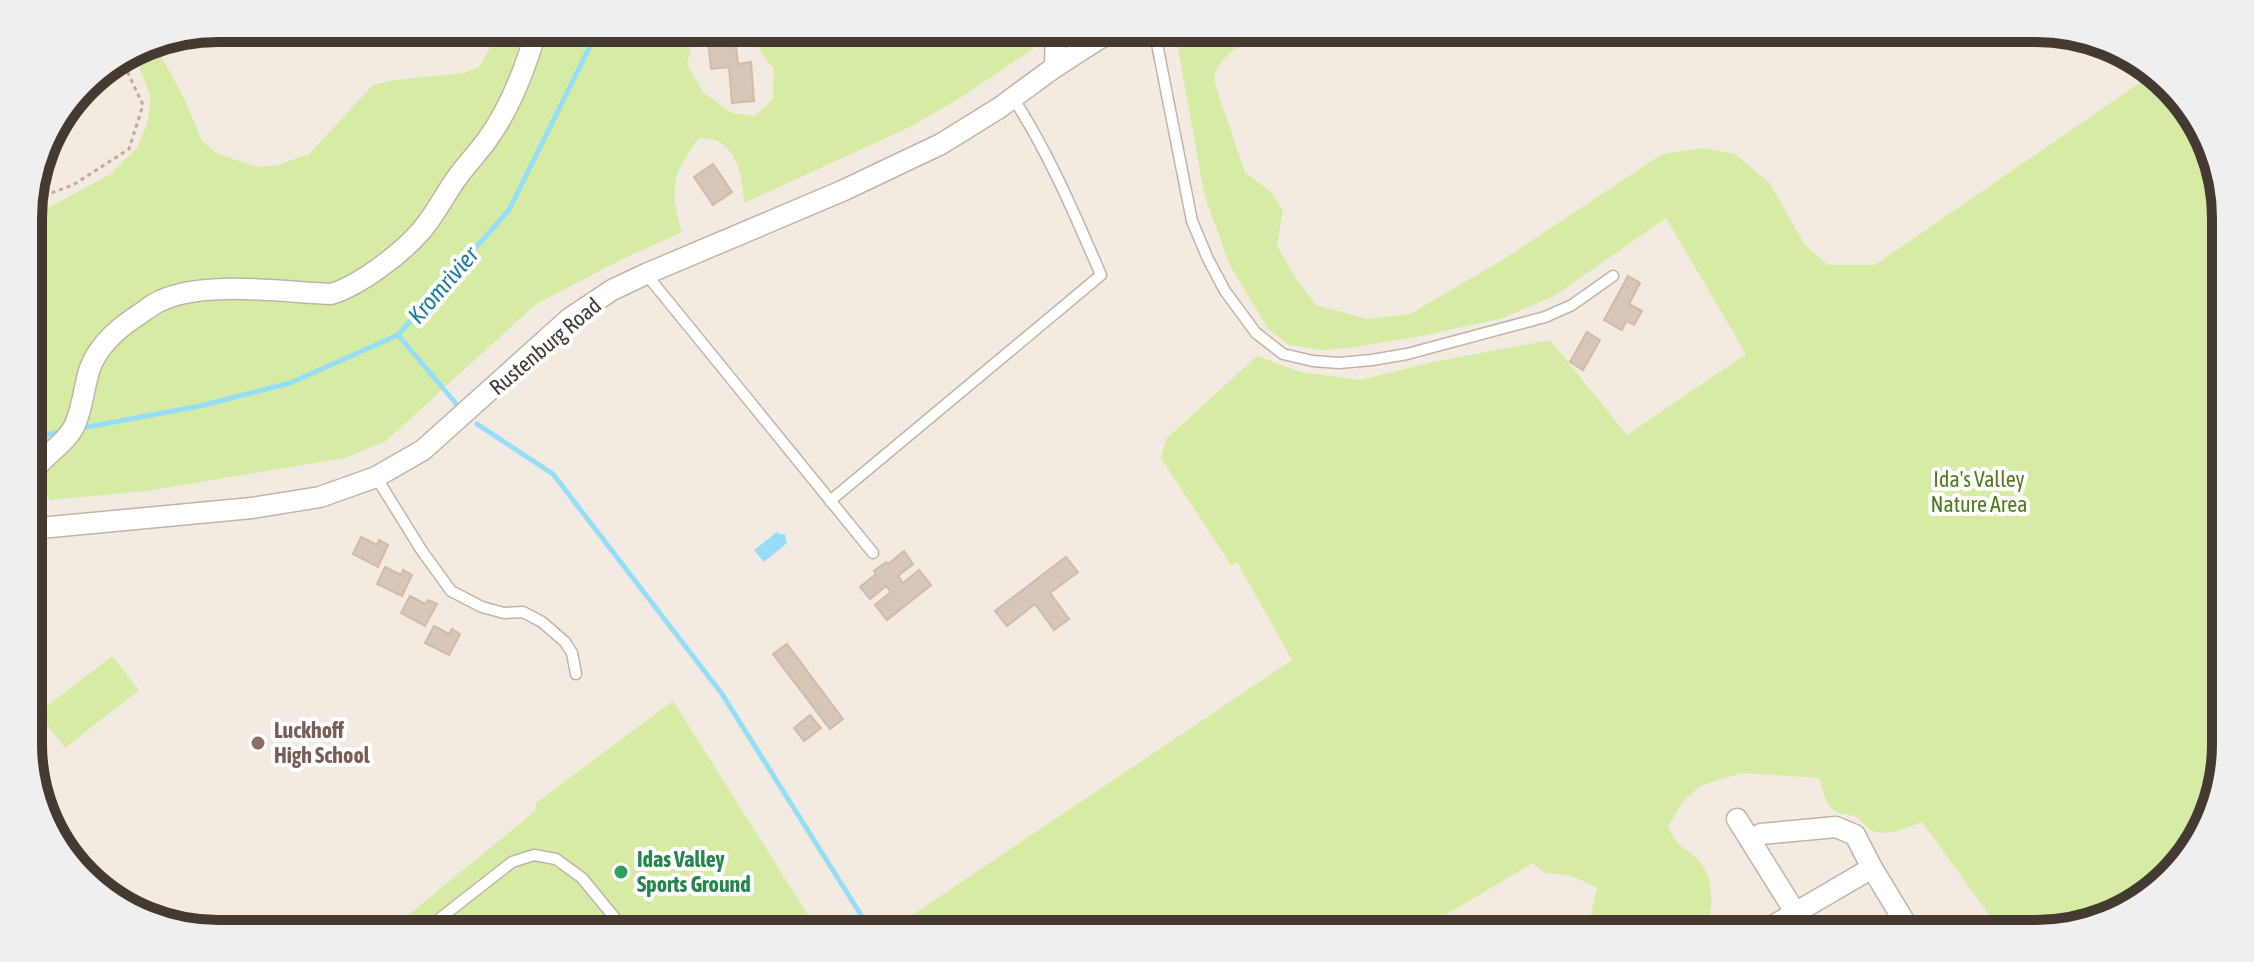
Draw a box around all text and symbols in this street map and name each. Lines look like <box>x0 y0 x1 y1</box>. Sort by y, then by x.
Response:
water label: Kromrivier <box>402 240 484 329</box>
street label: Rustenburg Road <box>484 292 606 400</box>
park label: Ida's Valley Nature Area <box>1930 466 2028 517</box>
place label: Luckhoff High School <box>274 717 371 768</box>
marker: Luckhoff High School <box>249 734 267 752</box>
place label: Idas Valley Sports Ground <box>637 846 751 897</box>
marker: Idas Valley Sports Ground <box>612 863 630 881</box>

